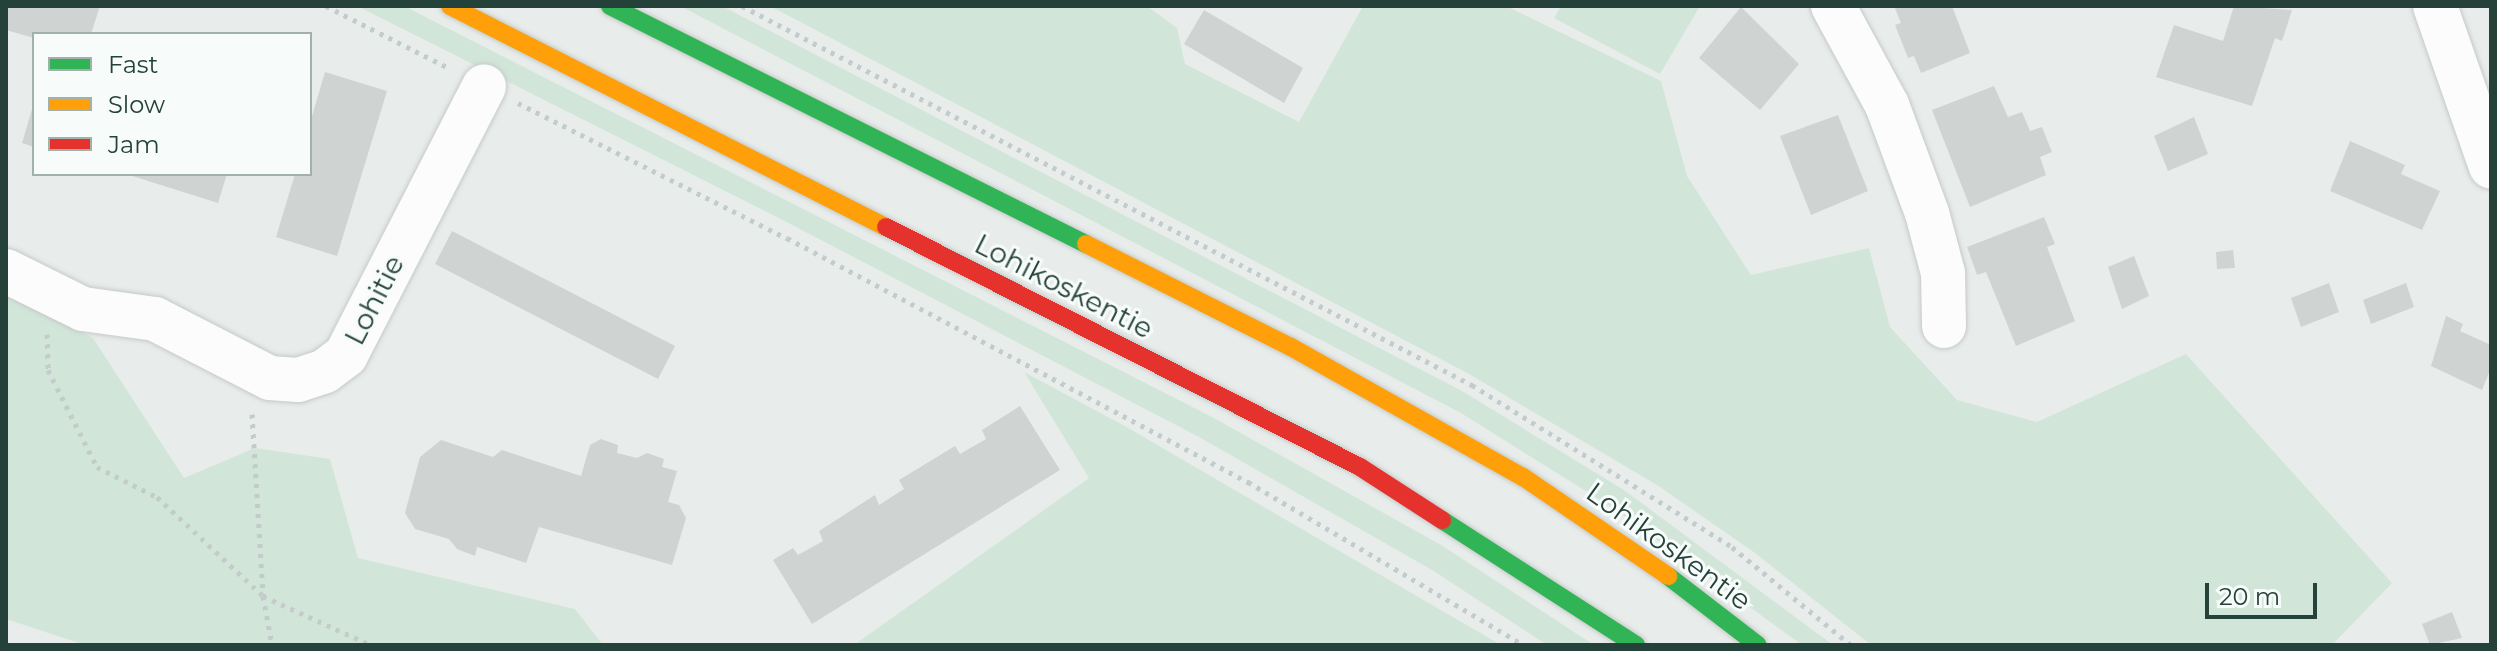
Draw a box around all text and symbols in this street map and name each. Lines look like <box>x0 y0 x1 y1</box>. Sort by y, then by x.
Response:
legend <box>32 32 312 176</box>
text: Fast <box>108 50 158 79</box>
text: Slow <box>108 90 165 119</box>
text: Jam <box>108 130 160 159</box>
street label: Lohikoskentie <box>969 227 1159 345</box>
street label: Lohitie <box>337 250 411 350</box>
street label: Lohikoskentie <box>1580 475 1758 617</box>
scale bar <box>2209 567 2321 617</box>
text: 20 m <box>2219 582 2280 611</box>

